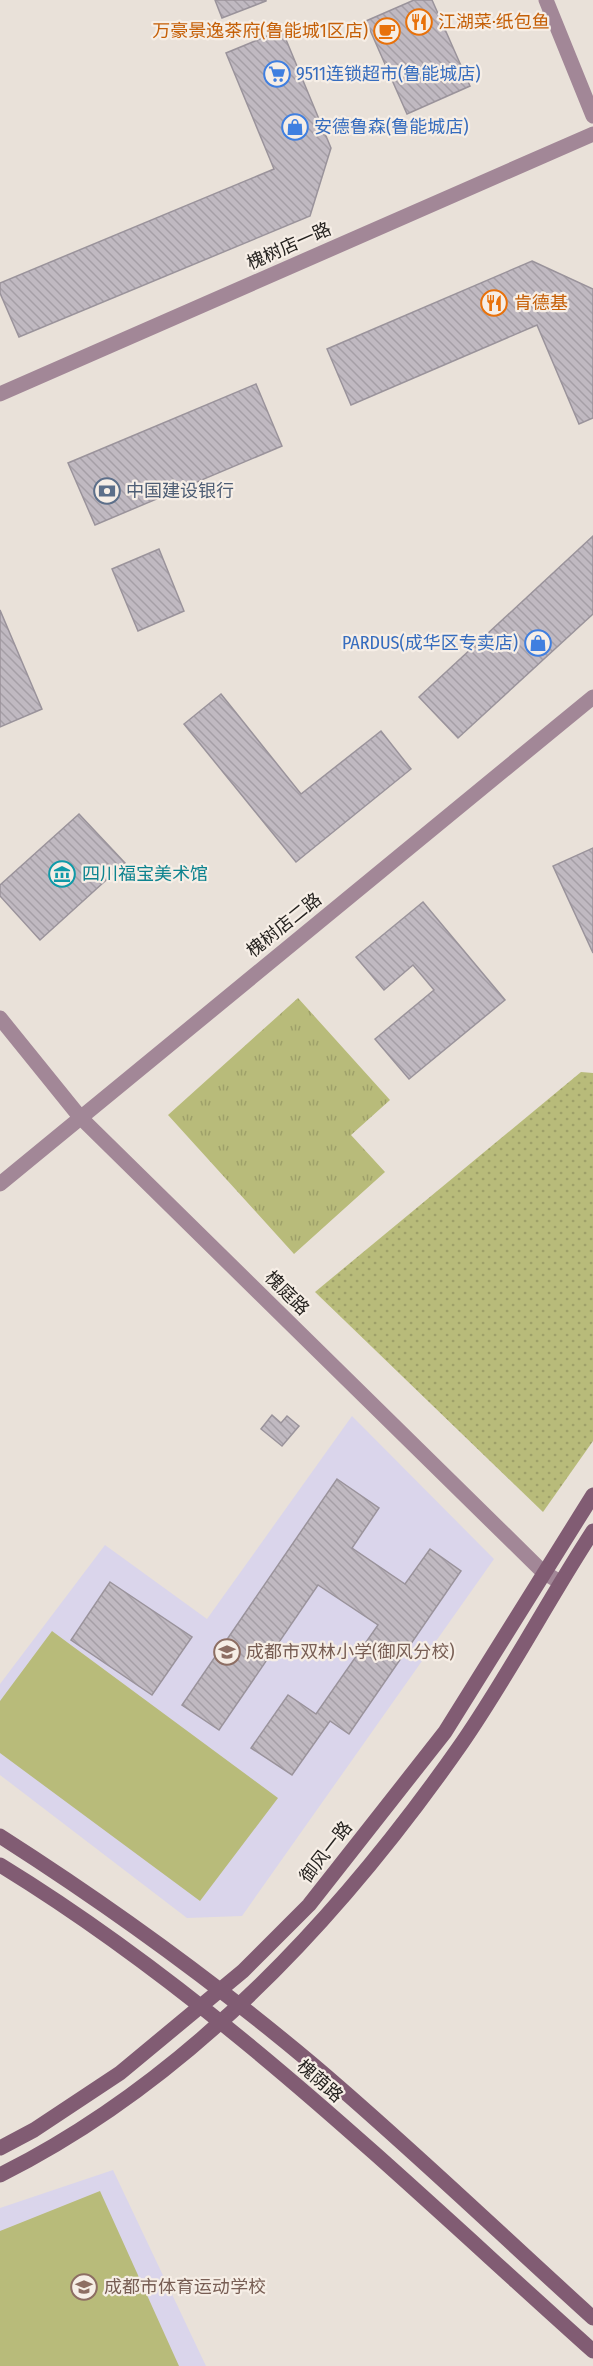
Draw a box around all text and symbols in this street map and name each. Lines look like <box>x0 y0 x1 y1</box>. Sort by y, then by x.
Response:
restaurant icon: 江湖菜·纸包鱼 <box>404 7 434 37</box>
place label: 江湖菜·纸包鱼 <box>438 11 550 33</box>
cafe icon: 万豪景逸茶府(鲁能城1区店) <box>372 16 402 46</box>
place label: 万豪景逸茶府(鲁能城1区店) <box>152 20 368 42</box>
supermarket icon: 9511连锁超市(鲁能城店) <box>262 59 292 89</box>
place label: 9511连锁超市(鲁能城店) <box>296 63 481 85</box>
shop icon: 安德鲁森(鲁能城店) <box>280 112 310 142</box>
place label: 安德鲁森(鲁能城店) <box>314 116 469 138</box>
street label: 槐树店一路 <box>243 218 335 274</box>
restaurant icon: 肯德基 <box>479 288 509 318</box>
place label: 肯德基 <box>514 292 568 314</box>
bank icon: 中国建设银行 <box>92 476 122 506</box>
place label: 中国建设银行 <box>126 480 234 502</box>
shop icon: PARDUS(成华区专卖店) <box>523 628 553 658</box>
place label: PARDUS(成华区专卖店) <box>342 632 518 654</box>
museum icon: 四川福宝美术馆 <box>47 859 77 889</box>
place label: 四川福宝美术馆 <box>82 863 208 885</box>
street label: 槐树店二路 <box>242 888 326 962</box>
street label: 槐庭路 <box>260 1266 314 1320</box>
school or university icon: 成都市双林小学(御风分校) <box>212 1637 242 1667</box>
place label: 成都市双林小学(御风分校) <box>246 1641 455 1663</box>
street label: 御风一路 <box>295 1817 357 1887</box>
street label: 槐荫路 <box>292 2055 348 2107</box>
school or university icon: 成都市体育运动学校 <box>69 2272 99 2302</box>
place label: 成都市体育运动学校 <box>104 2276 266 2298</box>

